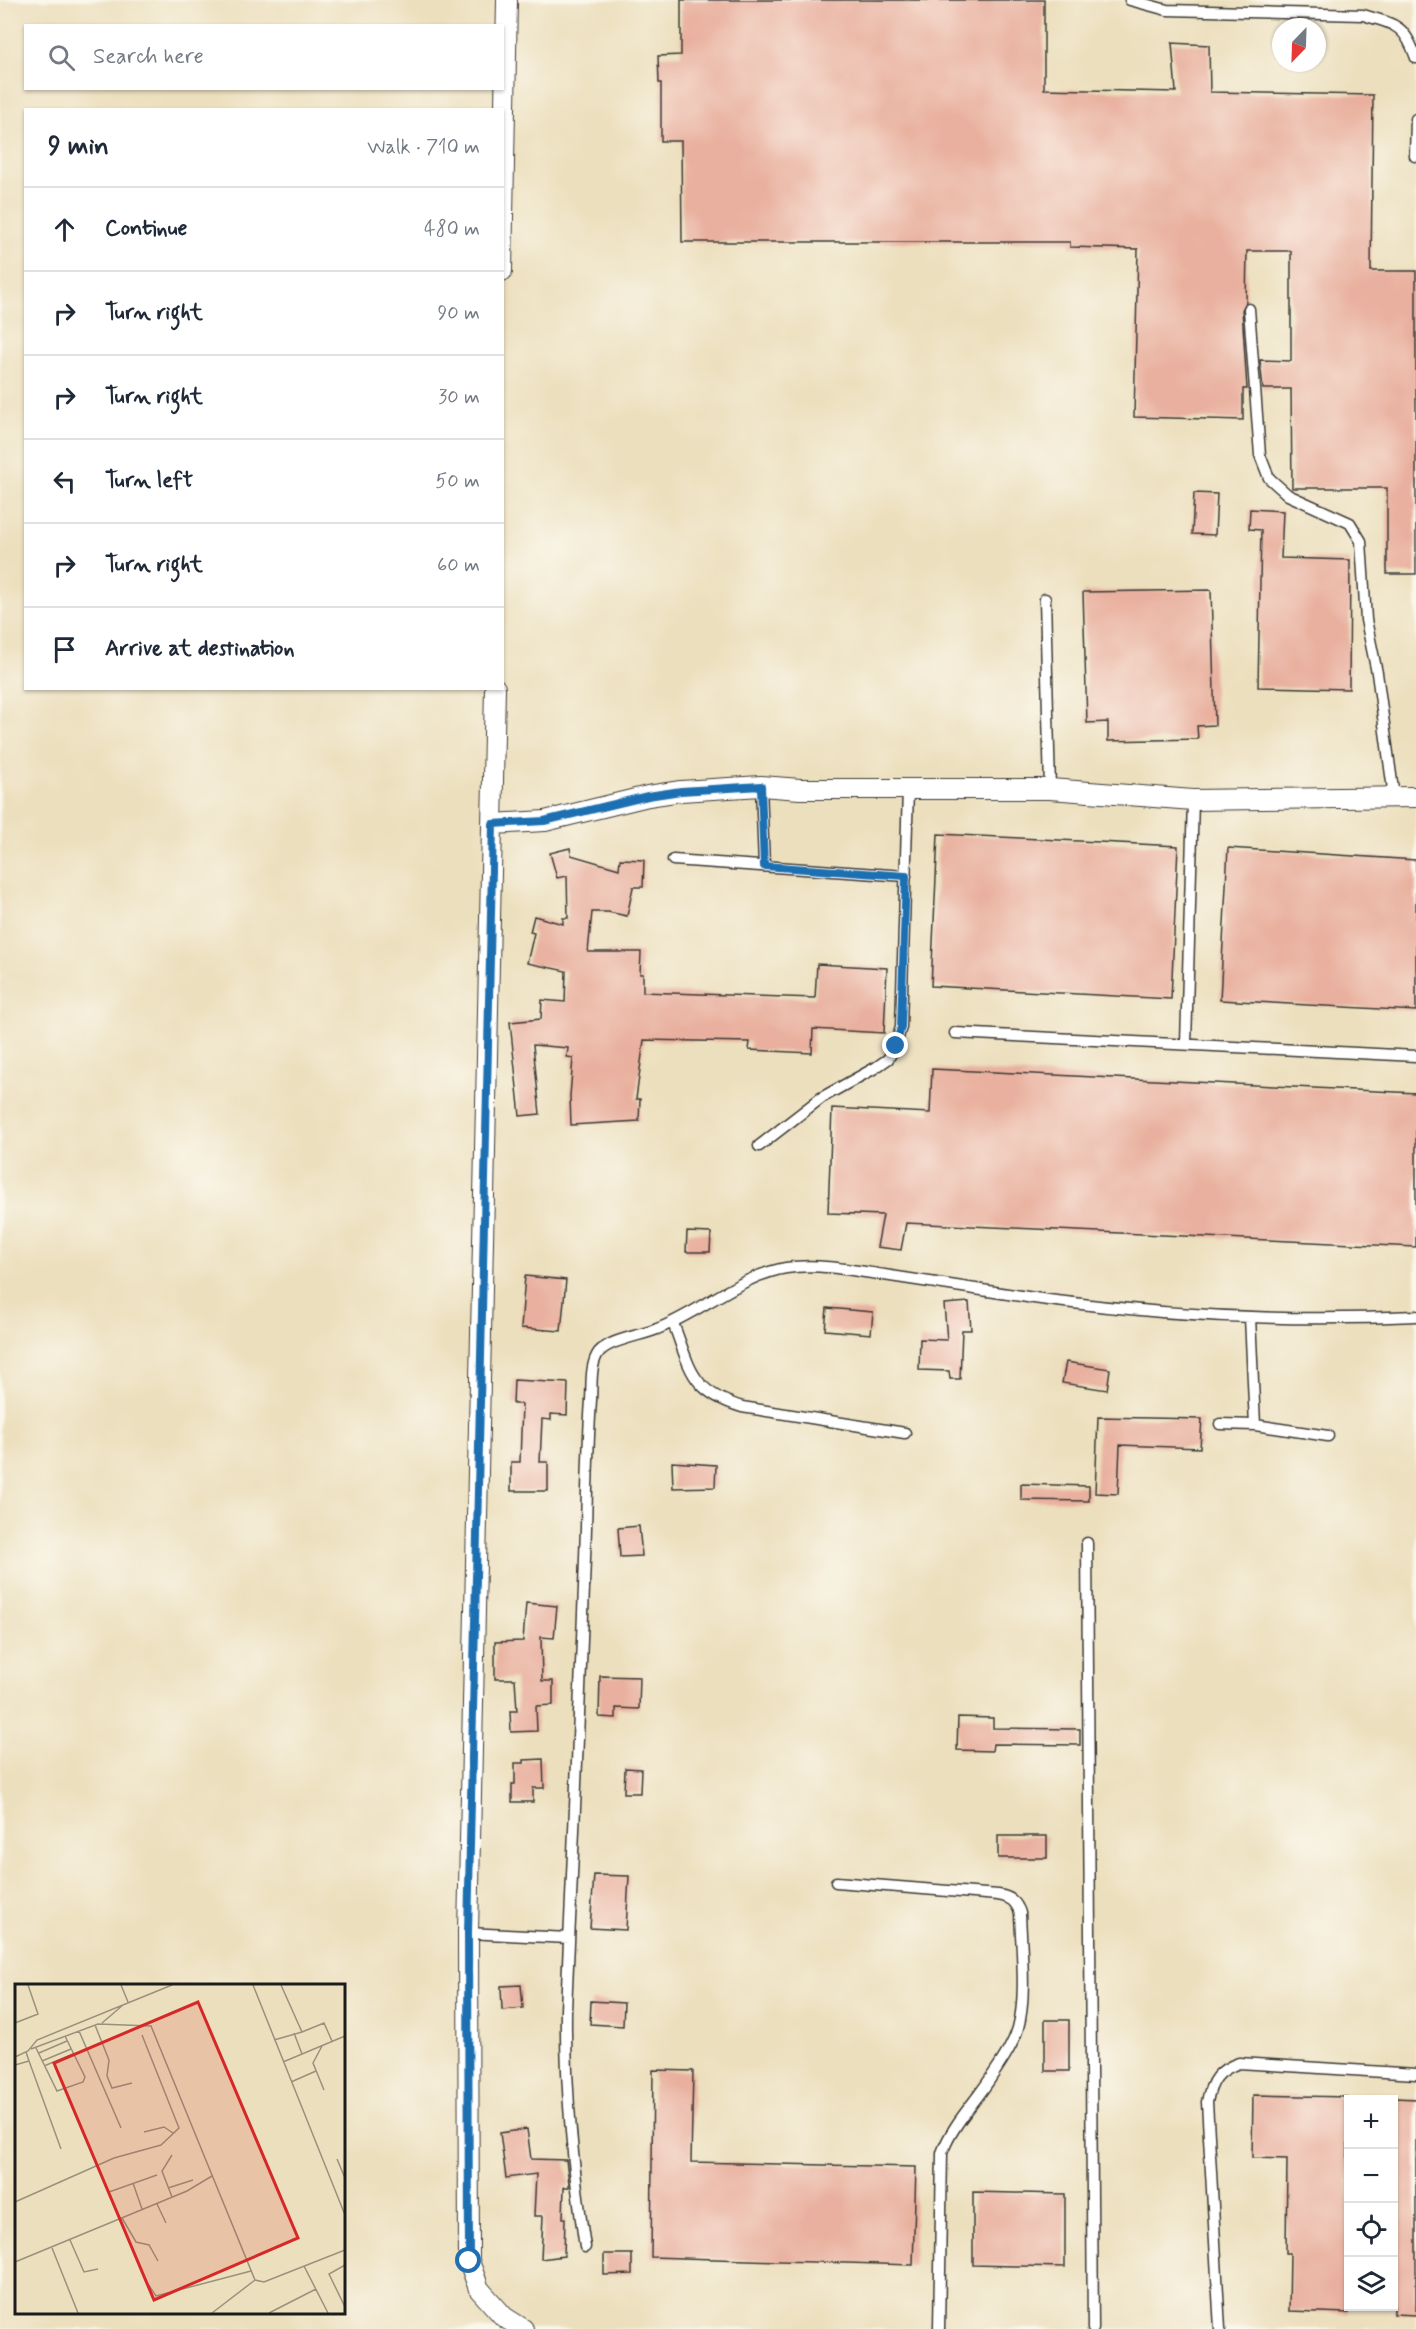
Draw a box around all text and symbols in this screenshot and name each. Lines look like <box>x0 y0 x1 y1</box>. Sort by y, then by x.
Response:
north arrow <box>1272 18 1326 72</box>
search box <box>24 24 504 90</box>
icon: search <box>45 41 78 74</box>
text: Search here <box>93 43 204 71</box>
text: 9 min <box>48 130 109 164</box>
text: Walk · 710 m <box>367 134 480 161</box>
icon: ahead <box>48 213 81 246</box>
text: Continue <box>105 215 187 243</box>
text: 480 m <box>424 216 480 243</box>
icon: right <box>48 297 81 330</box>
text: Turn right <box>105 299 203 327</box>
text: 90 m <box>437 300 480 327</box>
icon: right <box>48 381 81 414</box>
text: Turn right <box>105 383 203 411</box>
text: 30 m <box>438 384 480 411</box>
icon: left <box>48 465 81 498</box>
text: Turn left <box>105 467 193 495</box>
text: 50 m <box>435 468 480 495</box>
icon: right <box>48 549 81 582</box>
text: Turn right <box>105 551 203 579</box>
text: 60 m <box>437 552 480 579</box>
icon: arrive <box>48 633 81 666</box>
text: Arrive at destination <box>105 635 295 663</box>
route end <box>882 1032 908 1058</box>
inset map <box>15 1984 345 2314</box>
map controls <box>1344 2095 1398 2311</box>
button: + <box>1344 2095 1398 2149</box>
button: − <box>1344 2149 1398 2203</box>
button: locate <box>1344 2203 1398 2257</box>
route start <box>455 2247 481 2273</box>
button: layers <box>1344 2257 1398 2311</box>

